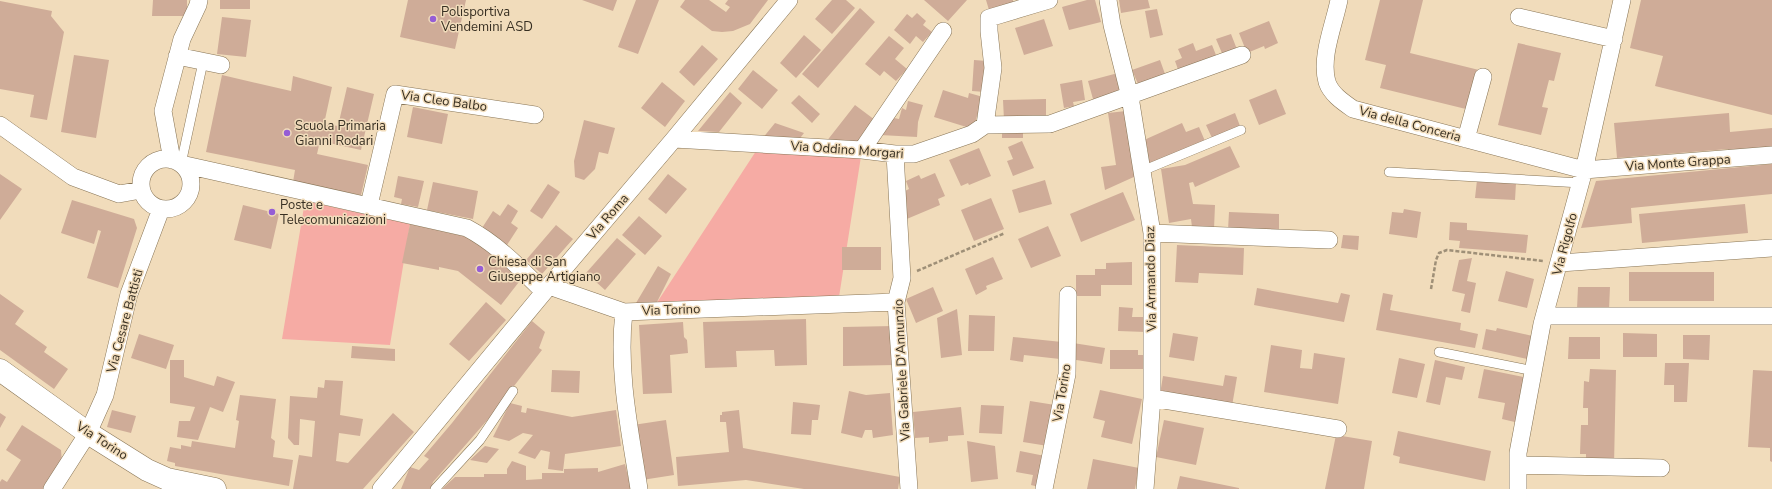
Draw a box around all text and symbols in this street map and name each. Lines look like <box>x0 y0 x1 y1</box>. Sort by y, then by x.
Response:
place label: Polisportiva Vendemini ASD <box>440 3 533 36</box>
marker: Polisportiva Vendemini ASD <box>428 14 438 24</box>
street label: Via Cleo Balbo <box>399 86 488 116</box>
street label: Via della Conceria <box>1356 101 1463 146</box>
place label: Scuola Primaria Gianni Rodari <box>295 117 386 150</box>
marker: Scuola Primaria Gianni Rodari <box>282 128 292 138</box>
street label: Via Oddino Morgari <box>789 137 904 163</box>
street label: Via Monte Grappa <box>1624 150 1731 176</box>
street label: Via Roma <box>582 190 633 245</box>
place label: Poste e Telecomunicazioni <box>280 196 386 229</box>
marker: Poste e Telecomunicazioni <box>267 207 277 217</box>
street label: Via Rigolfo <box>1548 211 1582 278</box>
street label: Via Armando Diaz <box>1141 226 1161 333</box>
place label: Chiesa di San Giuseppe Artigiano <box>488 253 601 286</box>
marker: Chiesa di San Giuseppe Artigiano <box>475 264 485 274</box>
street label: Via Cesare Battisti <box>102 267 148 376</box>
street label: Via Gabriele D'Annunzio <box>889 298 915 443</box>
street label: Via Torino <box>640 300 701 320</box>
street label: Via Torino <box>1048 363 1075 424</box>
street label: Via Torino <box>72 417 131 464</box>

